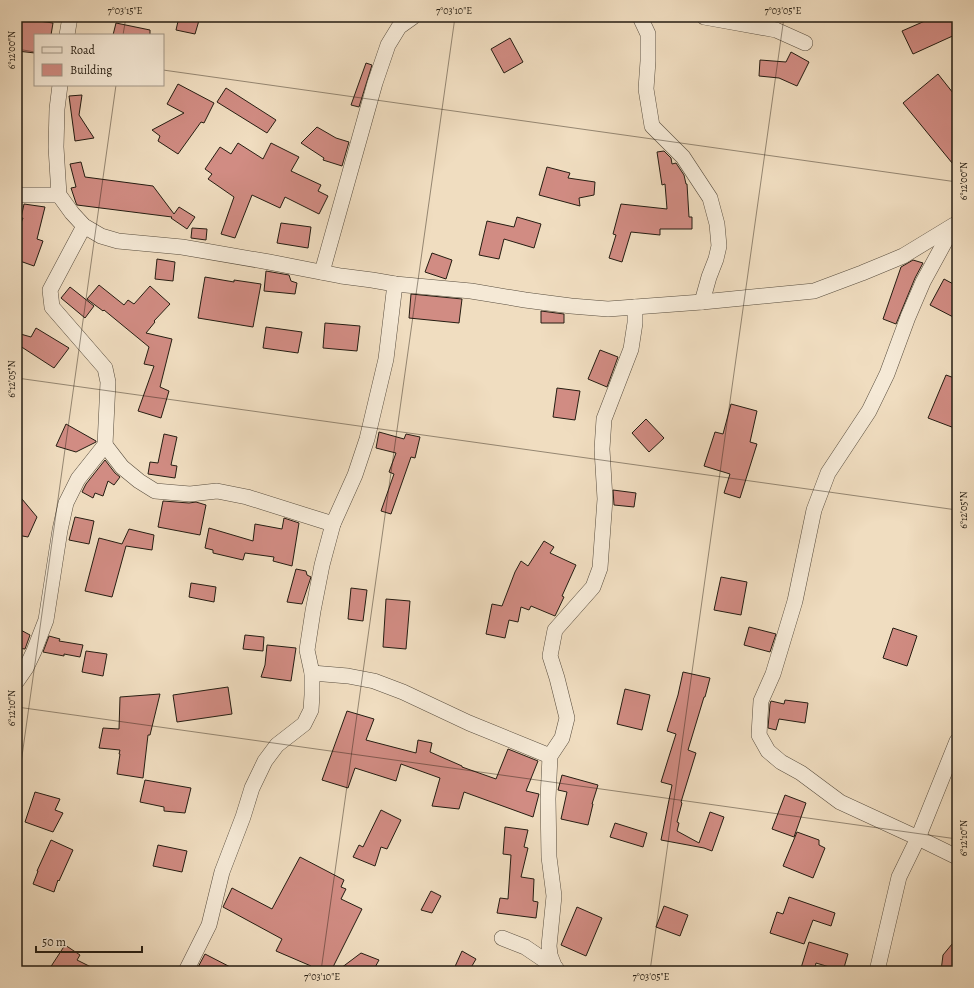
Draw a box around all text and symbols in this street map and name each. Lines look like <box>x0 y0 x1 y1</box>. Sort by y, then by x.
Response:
text: 7°03'15"E <box>107 4 143 17</box>
text: 7°03'10"E <box>436 4 472 17</box>
text: 7°03'05"E <box>765 4 802 17</box>
text: 6°12'00"N <box>5 31 18 69</box>
legend <box>34 34 164 86</box>
text: Road <box>70 42 96 58</box>
text: Building <box>70 62 112 78</box>
text: 6°12'00"N <box>957 162 970 200</box>
text: 6°12'05"N <box>5 360 18 398</box>
text: 6°12'05"N <box>957 491 970 529</box>
text: 6°12'10"N <box>5 690 18 726</box>
text: 6°12'10"N <box>957 820 970 856</box>
scale bar <box>36 928 142 954</box>
text: 50 m <box>42 934 66 950</box>
text: 7°03'10"E <box>304 970 340 983</box>
text: 7°03'05"E <box>633 970 670 983</box>

